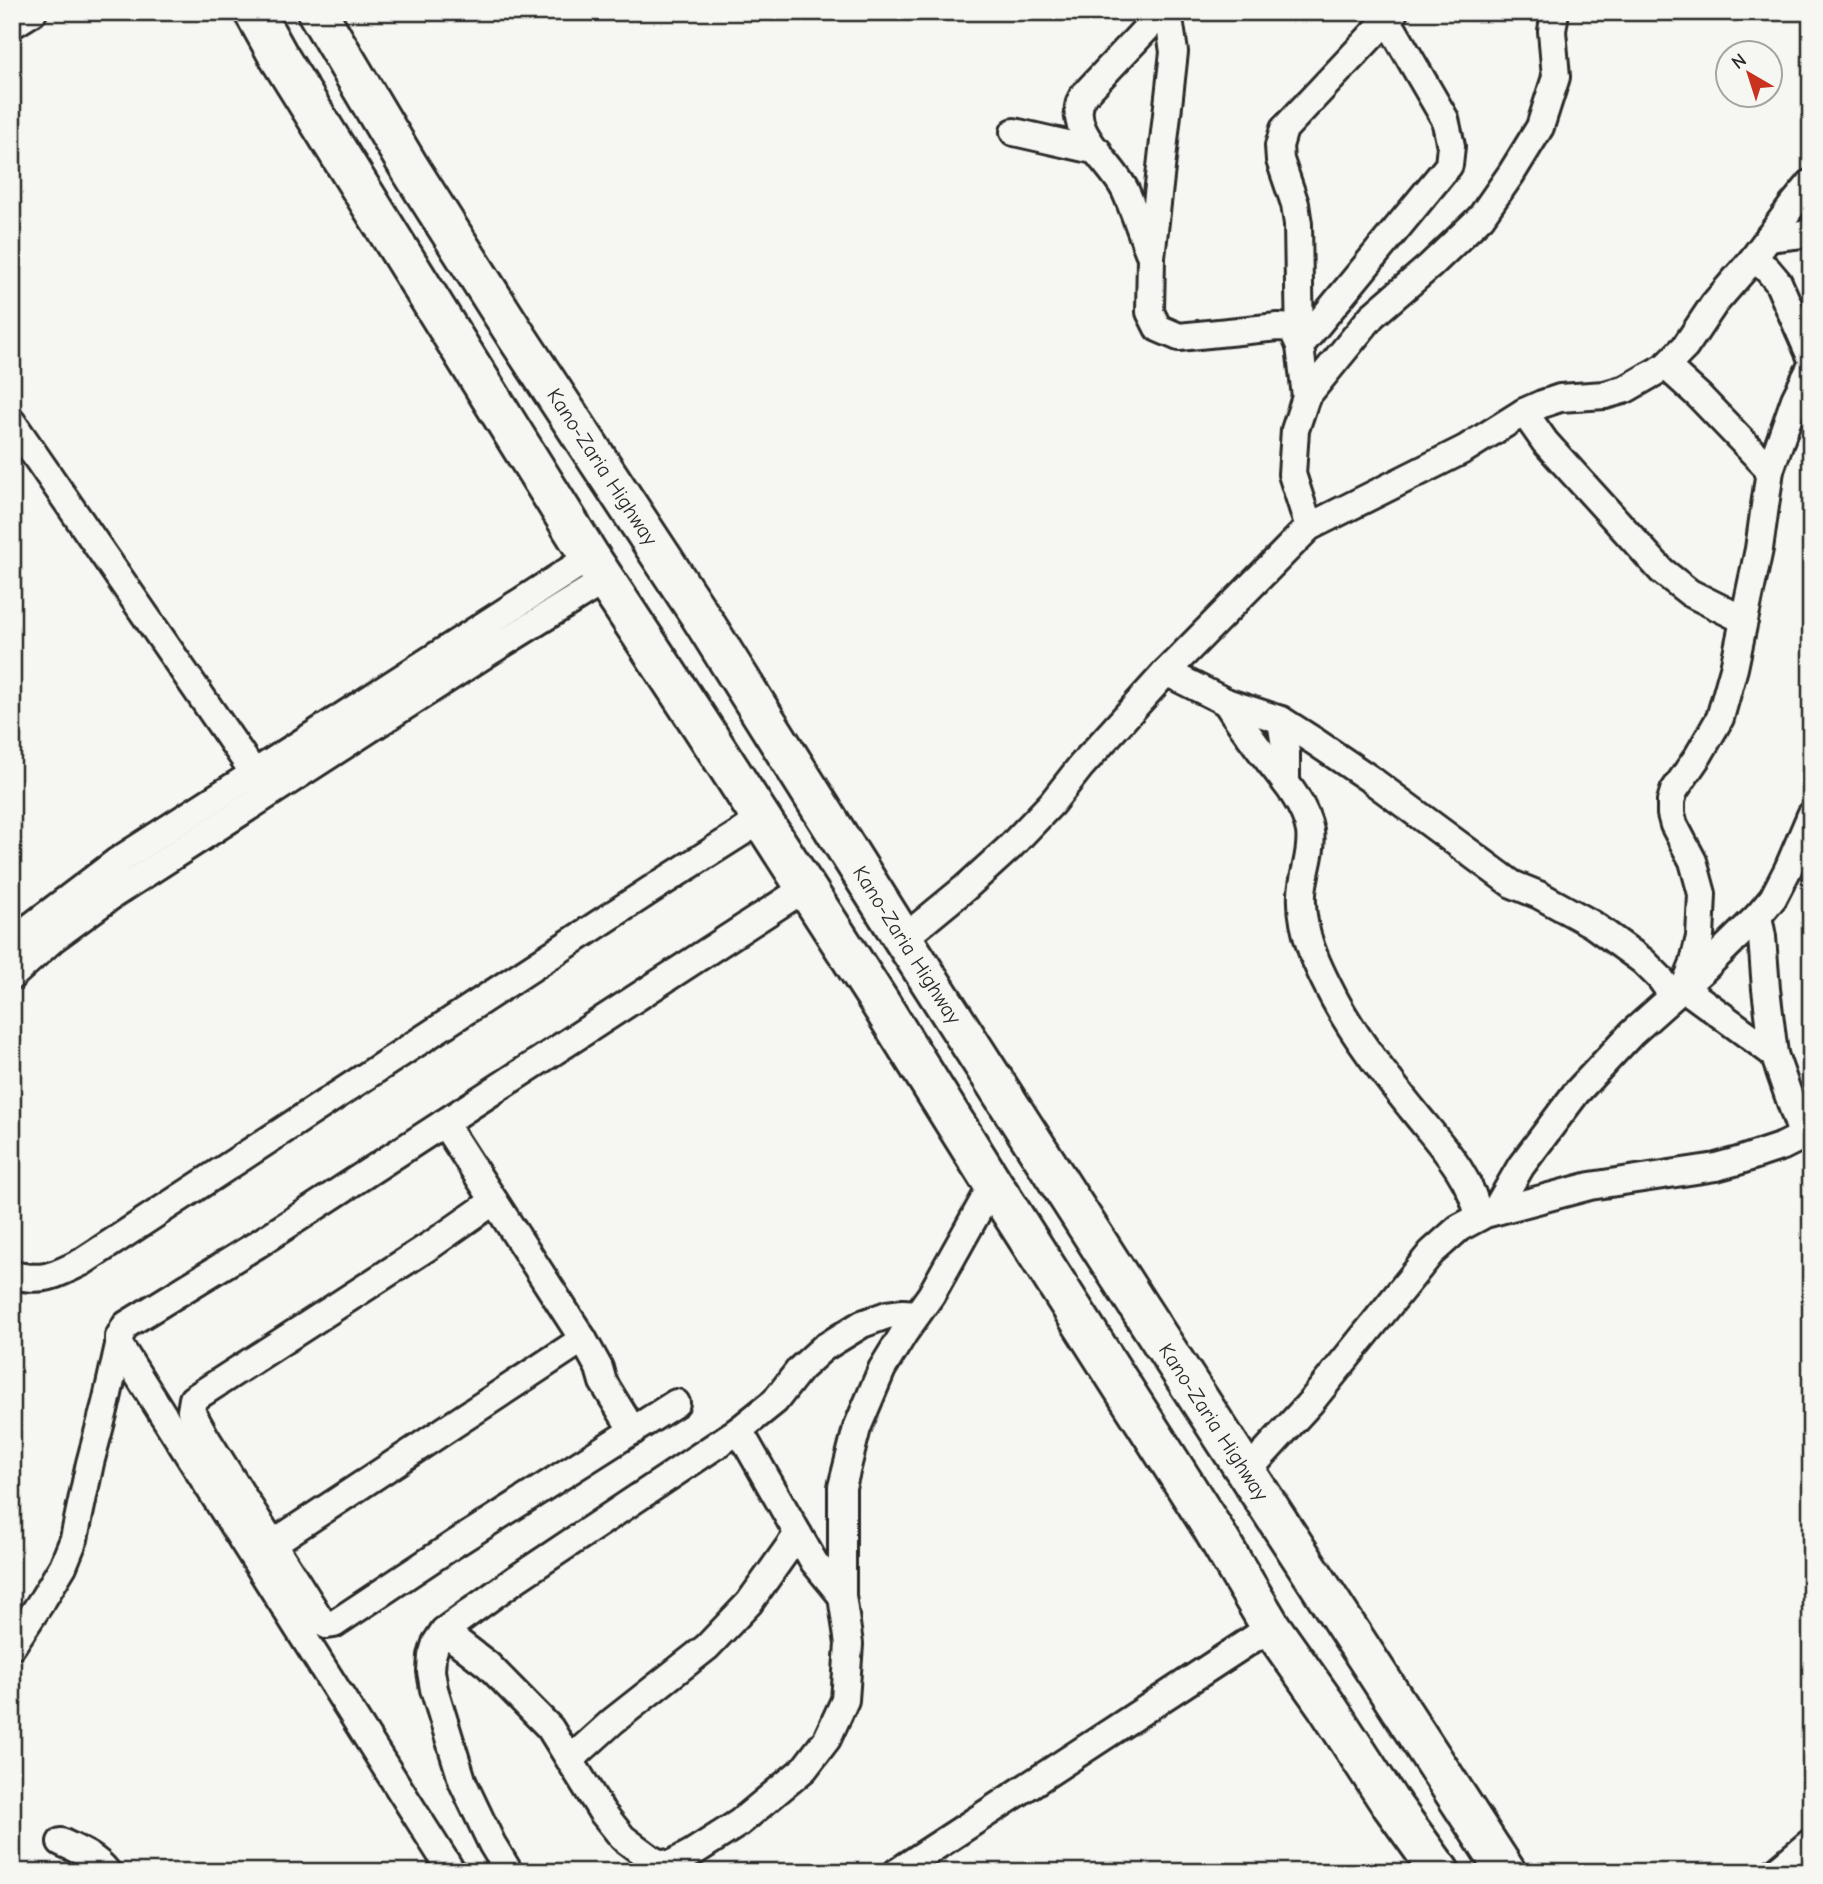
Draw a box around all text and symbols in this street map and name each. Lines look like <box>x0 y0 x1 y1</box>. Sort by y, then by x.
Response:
north arrow <box>1714 38 1784 108</box>
text: N <box>1727 49 1751 74</box>
street label: Kano-Zaria Highway <box>542 384 663 550</box>
street label: Kano-Zaria Highway <box>848 861 967 1029</box>
street label: Kano-Zaria Highway <box>1154 1339 1274 1506</box>

